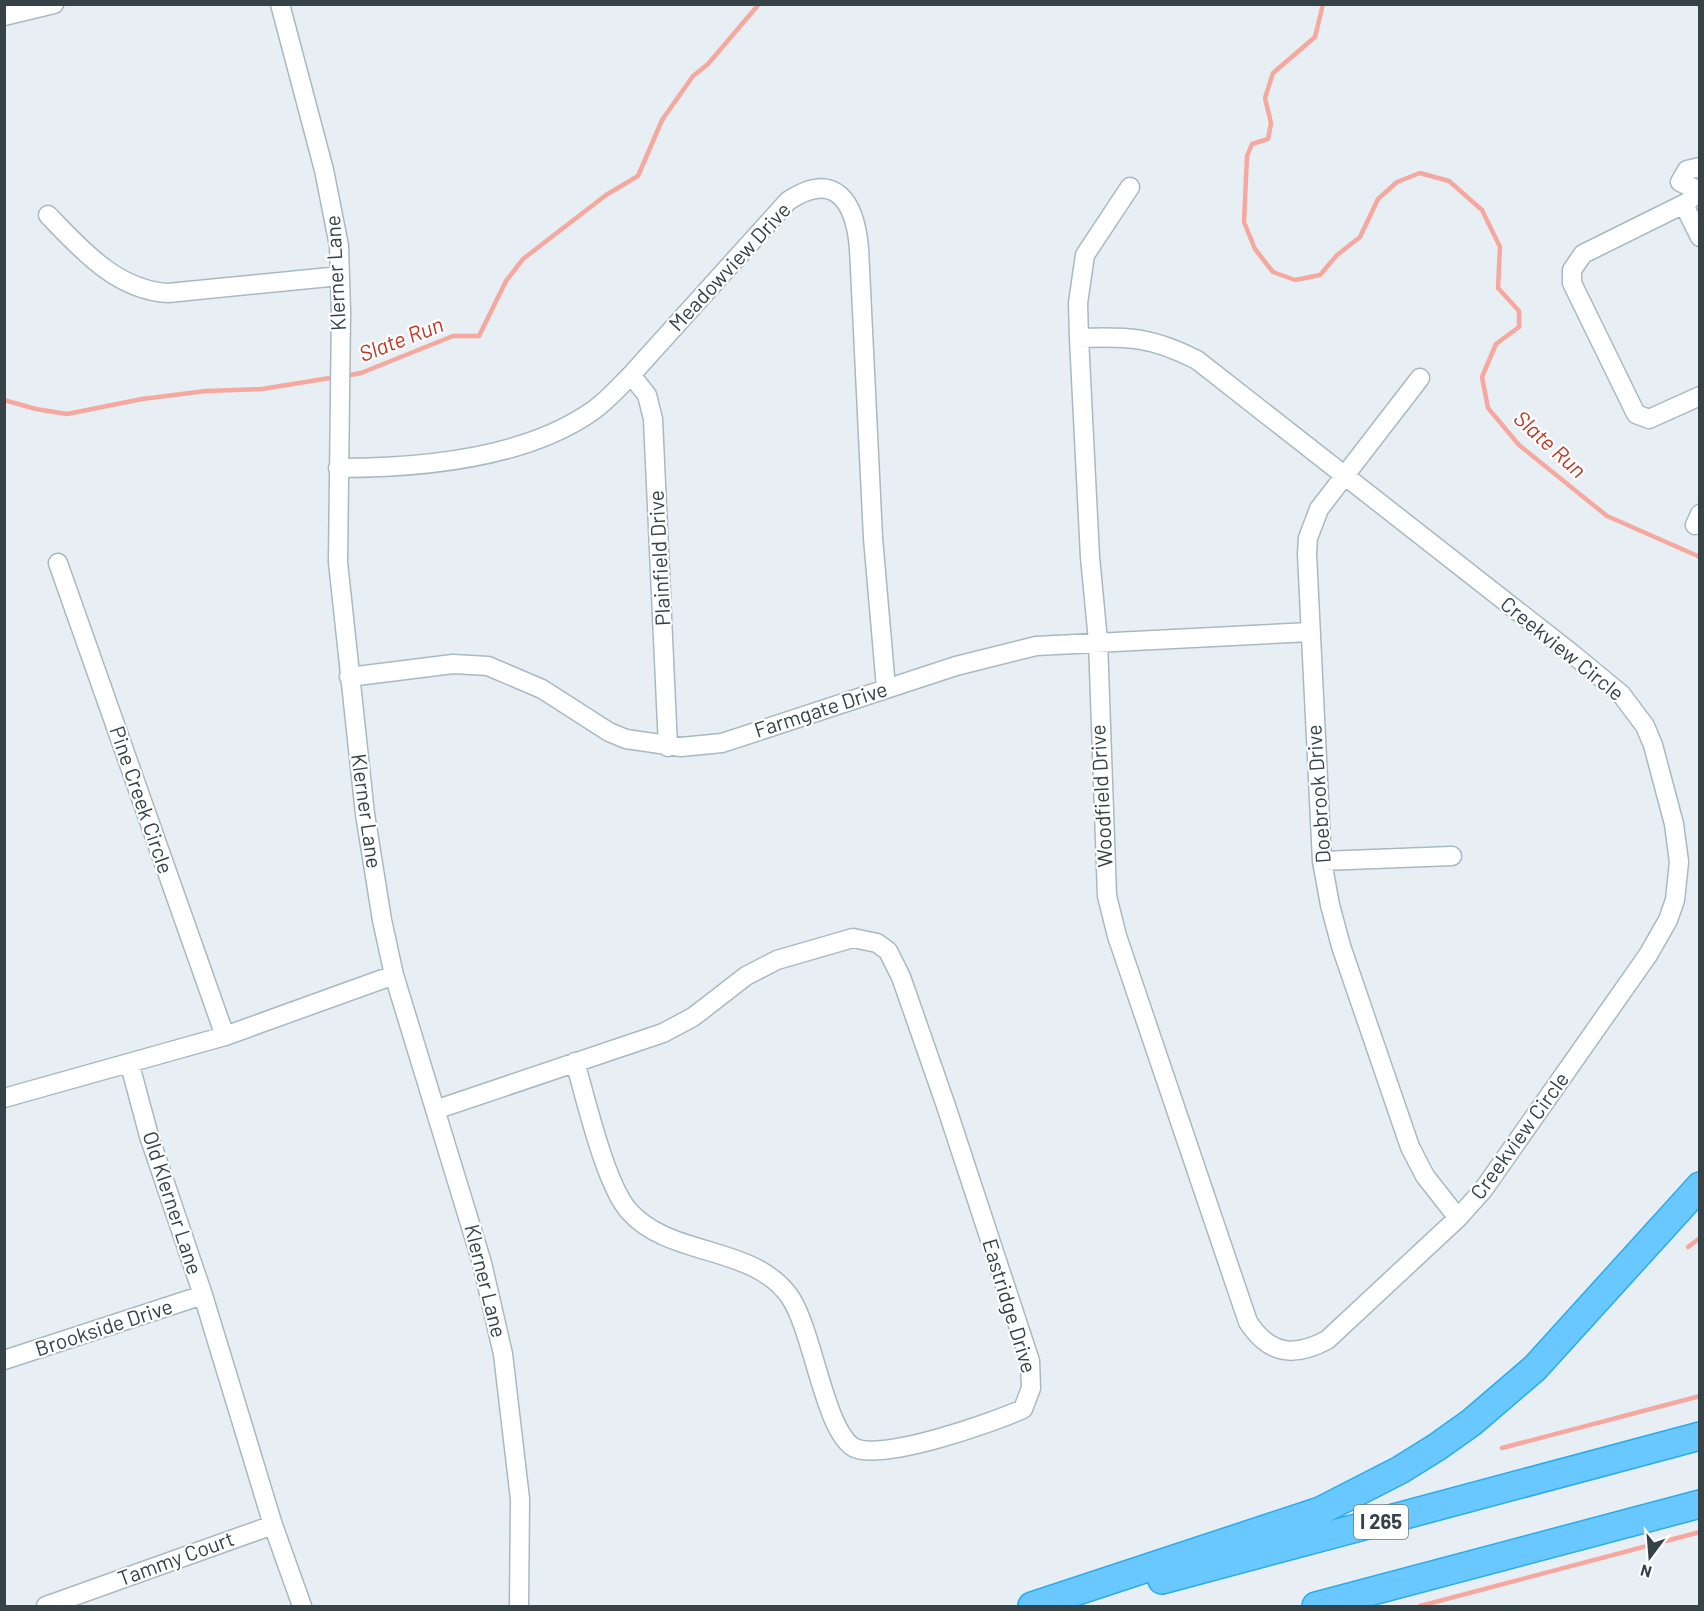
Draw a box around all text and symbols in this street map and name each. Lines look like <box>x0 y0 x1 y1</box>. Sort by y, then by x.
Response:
street label: Meadowview Drive <box>663 196 795 336</box>
street label: Klerner Lane <box>319 215 350 332</box>
water label: Slate Run <box>355 310 446 366</box>
water label: Slate Run <box>1509 404 1592 482</box>
street label: Plainfield Drive <box>642 490 675 627</box>
street label: Creekview Circle <box>1496 590 1630 705</box>
street label: Farmgate Drive <box>751 675 890 742</box>
street label: Pine Creek Circle <box>105 722 179 877</box>
street label: Woodfield Drive <box>1084 724 1117 868</box>
street label: Doebrook Drive <box>1300 724 1335 864</box>
street label: Klerner Lane <box>347 752 388 870</box>
street label: Creekview Circle <box>1464 1067 1573 1204</box>
street label: Old Klerner Lane <box>138 1128 208 1277</box>
street label: Klerner Lane <box>460 1221 513 1340</box>
street label: Eastridge Drive <box>978 1235 1043 1376</box>
street label: Brookside Drive <box>32 1293 175 1361</box>
road number: I 265 <box>1354 1505 1408 1539</box>
street label: Tammy Court <box>114 1525 237 1590</box>
north arrow <box>1620 1527 1680 1587</box>
text: N <box>1638 1561 1653 1582</box>

